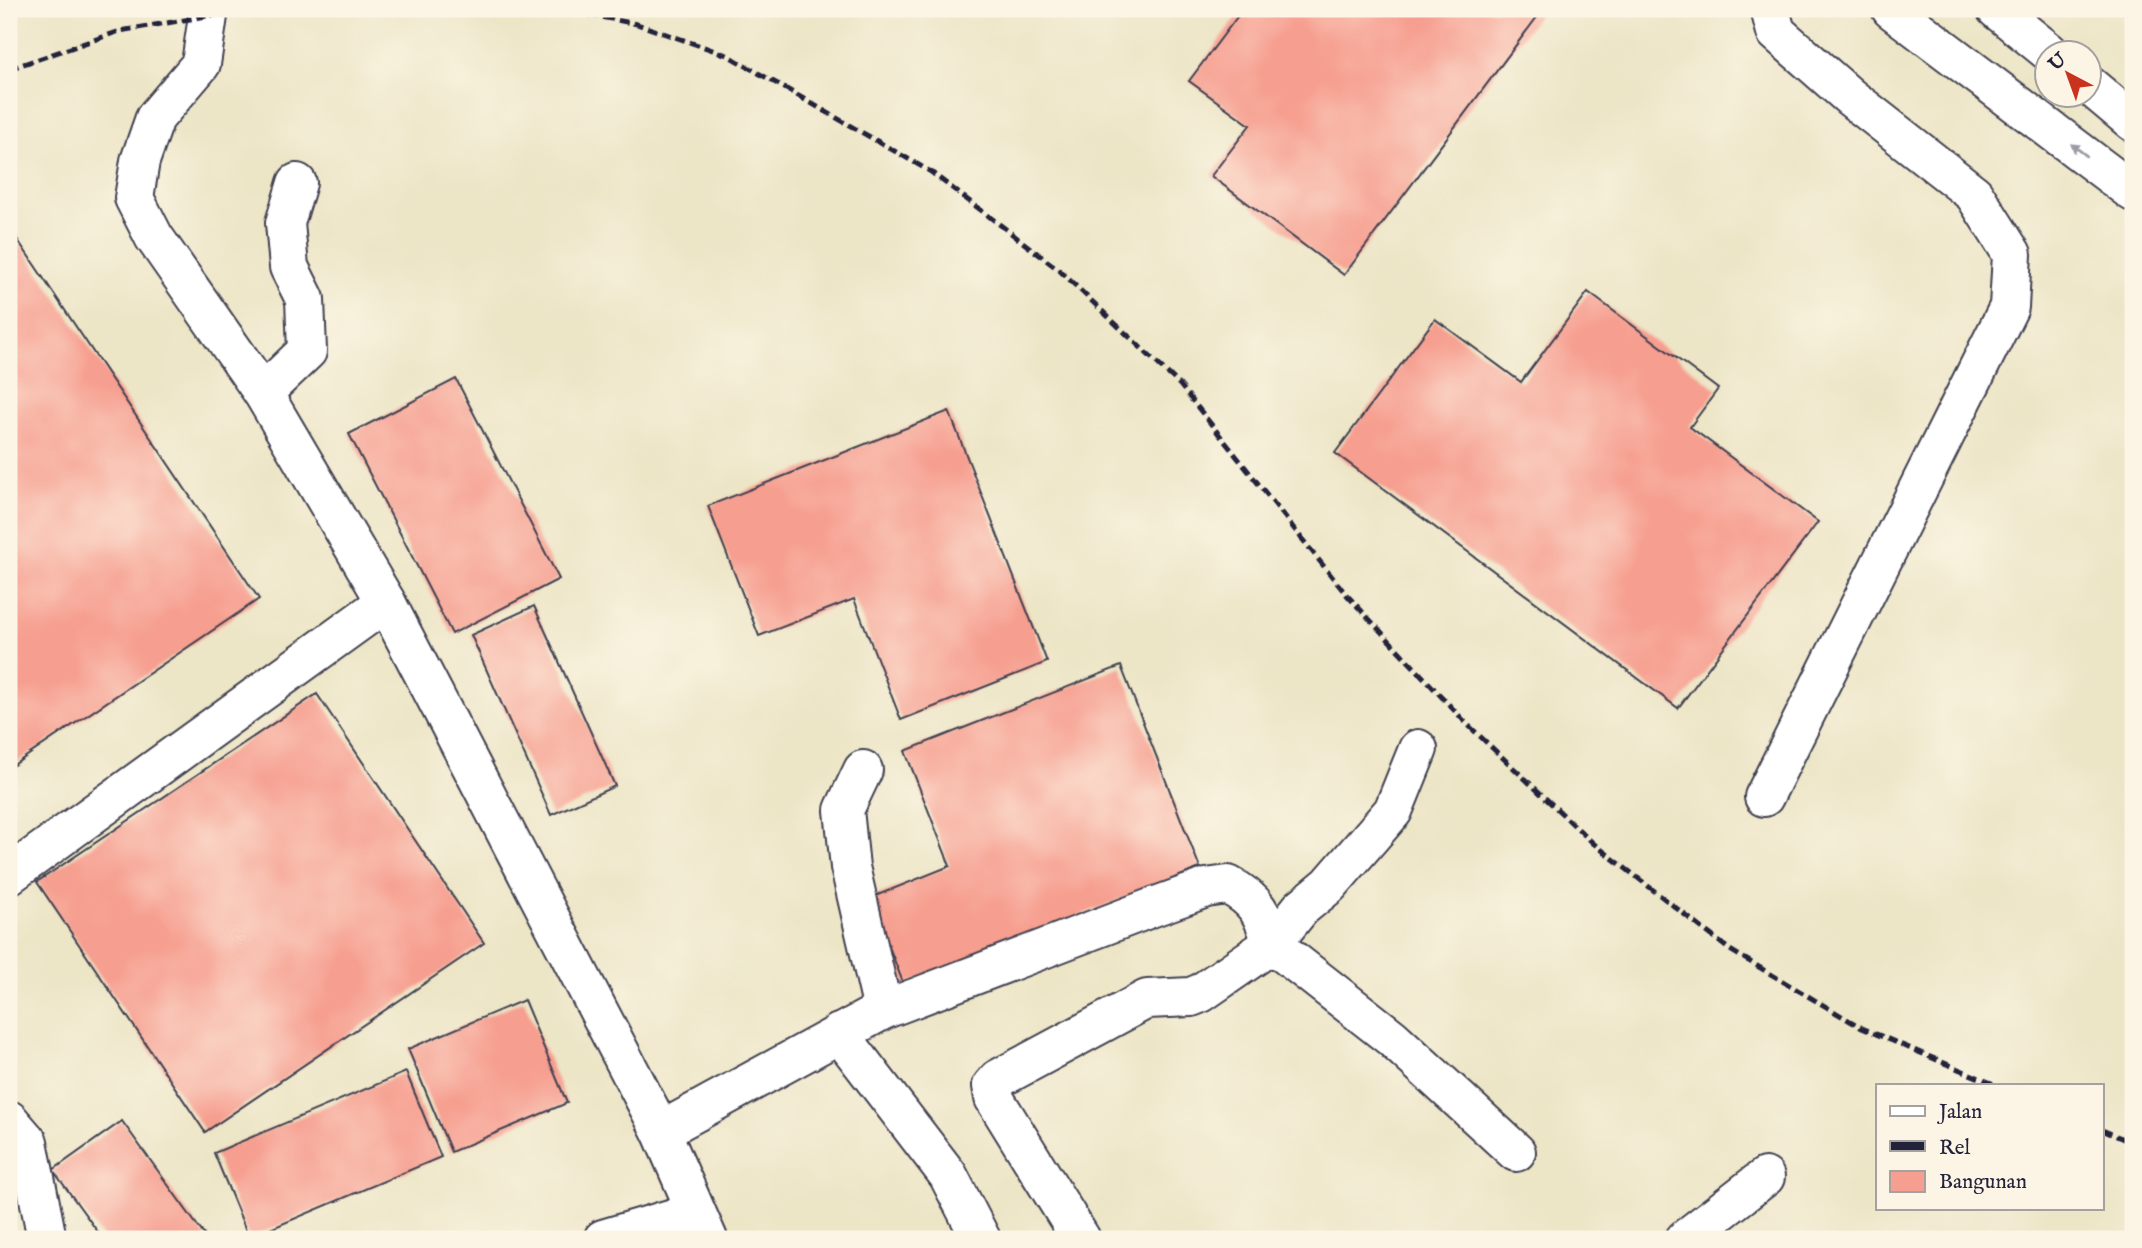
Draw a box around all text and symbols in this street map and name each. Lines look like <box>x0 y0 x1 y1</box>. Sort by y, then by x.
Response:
north arrow <box>2034 38 2104 108</box>
text: U <box>2043 48 2073 78</box>
one-way arrow <box>2070 143 2088 157</box>
legend <box>1876 1084 2104 1210</box>
text: Jalan <box>1937 1099 1982 1126</box>
text: Rel <box>1939 1135 1971 1162</box>
text: Bangunan <box>1939 1169 2027 1196</box>

